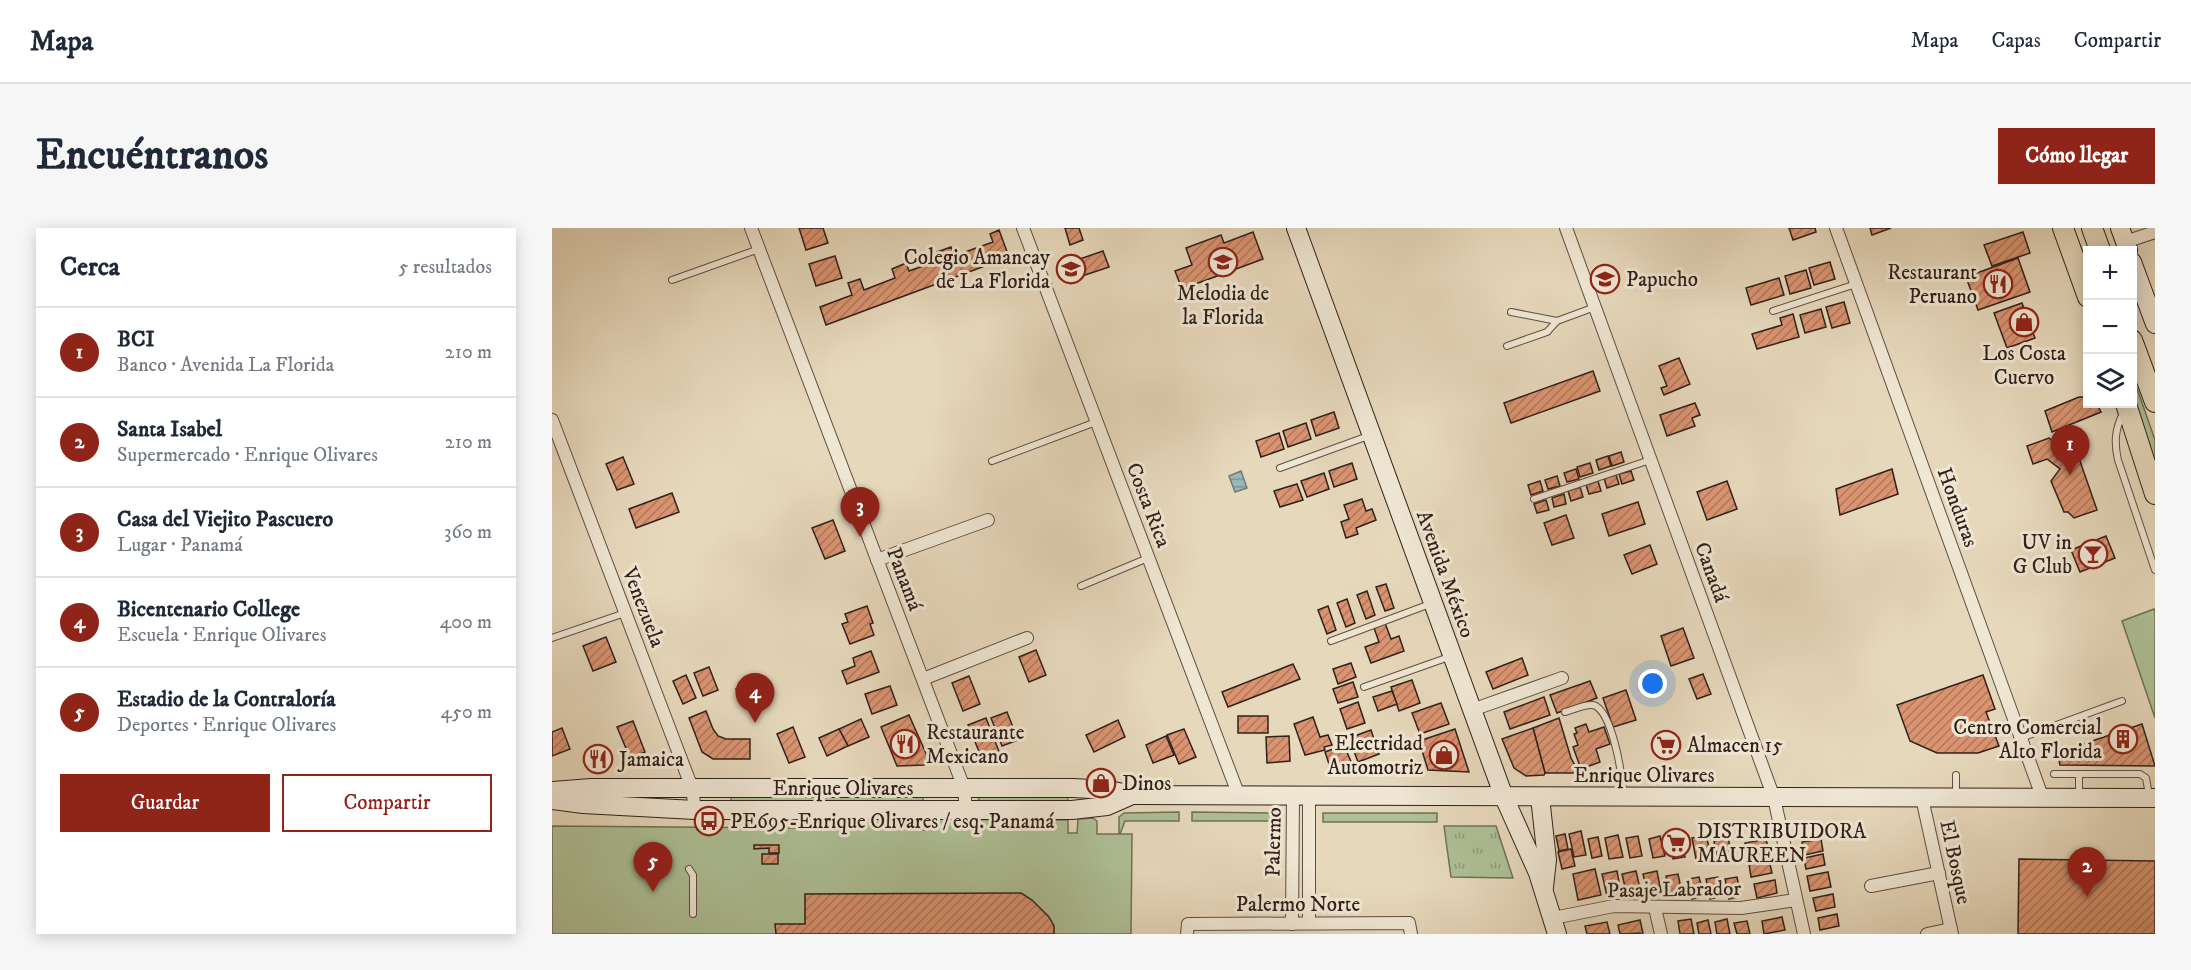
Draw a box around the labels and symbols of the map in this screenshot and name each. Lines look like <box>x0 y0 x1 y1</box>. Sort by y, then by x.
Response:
place label: Colegio Amancay de La Florida <box>904 245 1051 295</box>
school or university icon: Melodia de la Florida <box>1207 246 1239 278</box>
school or university icon: Colegio Amancay de La Florida <box>1055 253 1087 285</box>
place label: Restaurant Peruano <box>1887 260 1977 310</box>
school or university icon: Papucho <box>1589 263 1621 295</box>
place label: Papucho <box>1626 267 1698 293</box>
restaurant icon: Restaurant Peruano <box>1982 268 2014 300</box>
place label: Melodia de la Florida <box>1177 281 1270 331</box>
shop icon: Los Costa Cuervo <box>2008 306 2040 338</box>
place label: Los Costa Cuervo <box>1982 341 2066 391</box>
pin: 1 <box>2050 426 2090 475</box>
street label: Costa Rica <box>1120 459 1176 551</box>
street label: Honduras <box>1931 464 1983 551</box>
pin: 3 <box>840 488 880 537</box>
street label: Avenida México <box>1410 507 1480 642</box>
place label: UV in G Club <box>2013 530 2072 580</box>
bar icon: UV in G Club <box>2077 538 2109 570</box>
street label: Canadá <box>1688 539 1734 606</box>
street label: Panamá <box>880 544 928 615</box>
street label: Venezuela <box>616 563 670 651</box>
your location <box>1638 669 1667 698</box>
pin: 4 <box>736 674 774 723</box>
place label: Centro Comercial Alto Florida <box>1953 715 2103 765</box>
place label: Restaurante Mexicano <box>926 720 1025 770</box>
building icon: Centro Comercial Alto Florida <box>2107 723 2139 755</box>
restaurant icon: Restaurante Mexicano <box>889 728 921 760</box>
supermarket icon: Almacen 15 <box>1650 729 1682 761</box>
place label: Electridad Automotriz <box>1328 731 1424 781</box>
place label: Almacen 15 <box>1687 733 1783 759</box>
shop icon: Electridad Automotriz <box>1428 739 1460 771</box>
restaurant icon: Jamaica <box>582 743 614 775</box>
place label: Jamaica <box>617 747 684 773</box>
street label: Enrique Olivares <box>1574 763 1714 789</box>
shop icon: Dinos <box>1085 767 1117 799</box>
place label: Dinos <box>1122 771 1171 797</box>
street label: Enrique Olivares <box>773 776 913 802</box>
bus stop icon: PE695-Enrique Olivares / esq. Panamá <box>693 805 725 837</box>
street label: Palermo <box>1260 807 1288 877</box>
place label: PE695-Enrique Olivares / esq. Panamá <box>730 809 1054 835</box>
street label: El Bosque <box>1933 818 1977 907</box>
place label: DISTRIBUIDORA MAUREEN <box>1697 819 1867 869</box>
supermarket icon: DISTRIBUIDORA MAUREEN <box>1660 827 1692 859</box>
pin: 5 <box>634 842 672 892</box>
pin: 2 <box>2068 848 2107 897</box>
street label: Pasaje Labrador <box>1607 876 1742 904</box>
street label: Palermo Norte <box>1236 892 1361 918</box>

